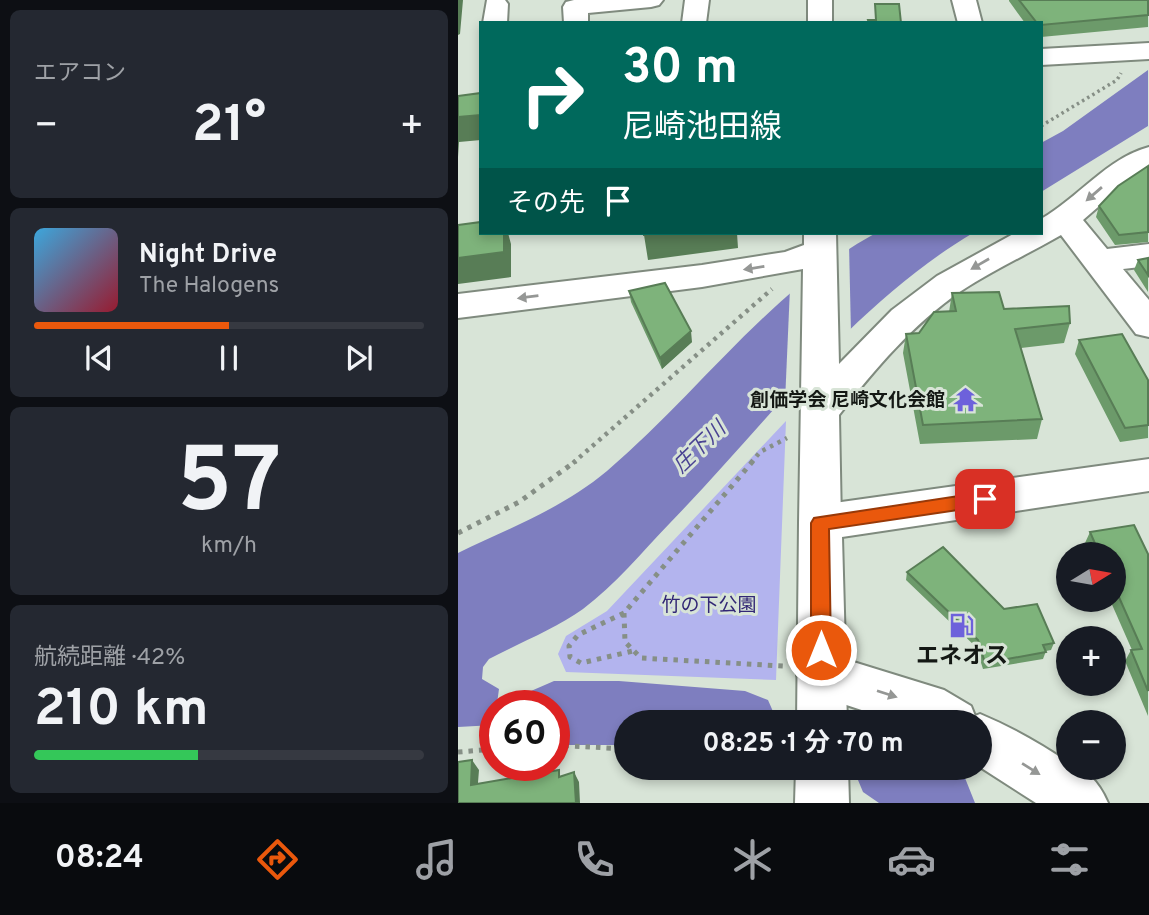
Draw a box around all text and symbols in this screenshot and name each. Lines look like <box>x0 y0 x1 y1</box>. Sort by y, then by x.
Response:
text: 30 m <box>622 39 738 101</box>
icon: right <box>507 49 598 140</box>
text: エアコン <box>34 60 126 89</box>
text: 21° <box>192 94 266 160</box>
text: − <box>34 103 59 152</box>
text: + <box>399 103 424 152</box>
text: 尼崎池田線 <box>622 109 782 149</box>
icon: arrive <box>599 182 637 220</box>
one-way arrow <box>1086 186 1103 201</box>
text: その先 <box>507 188 585 221</box>
text: Night Drive <box>139 239 277 272</box>
one-way arrow <box>970 258 989 270</box>
one-way arrow <box>743 263 765 274</box>
text: The Halogens <box>139 272 279 301</box>
one-way arrow <box>517 292 539 303</box>
icon: previous <box>80 339 118 377</box>
icon: pause <box>210 339 248 377</box>
icon: next <box>340 339 378 377</box>
temple icon: 創価学会 尼崎文化会館 <box>951 385 979 413</box>
place label: 創価学会 尼崎文化会館 <box>750 389 945 413</box>
water label: 庄下川 <box>668 415 734 480</box>
text: 57 <box>177 429 281 544</box>
pin <box>955 469 1015 529</box>
icon: arrive <box>966 480 1004 518</box>
text: km/h <box>201 532 257 561</box>
north arrow <box>1056 542 1126 612</box>
map controls <box>1056 542 1126 780</box>
park label: 竹の下公園 <box>661 594 757 618</box>
fuel station icon: エネオス <box>948 611 976 639</box>
position arrow <box>784 613 858 687</box>
button: + <box>1056 626 1126 696</box>
place label: エネオス <box>916 643 1008 672</box>
text: 航続距離 · 42% <box>34 644 185 673</box>
text: 210 km <box>34 678 209 744</box>
one-way arrow <box>877 689 898 699</box>
speed limit sign: 60 <box>479 690 570 781</box>
button: − <box>1056 710 1126 780</box>
text: 08:25 · 1 分 · 70 m <box>703 728 903 761</box>
one-way arrow <box>1022 763 1041 776</box>
icon: directions <box>253 835 302 884</box>
icon: music <box>412 835 461 884</box>
icon: phone <box>570 835 619 884</box>
icon: climate <box>728 835 777 884</box>
icon: car <box>887 835 936 884</box>
icon: filters <box>1045 835 1094 884</box>
text: 08:24 <box>55 839 144 879</box>

